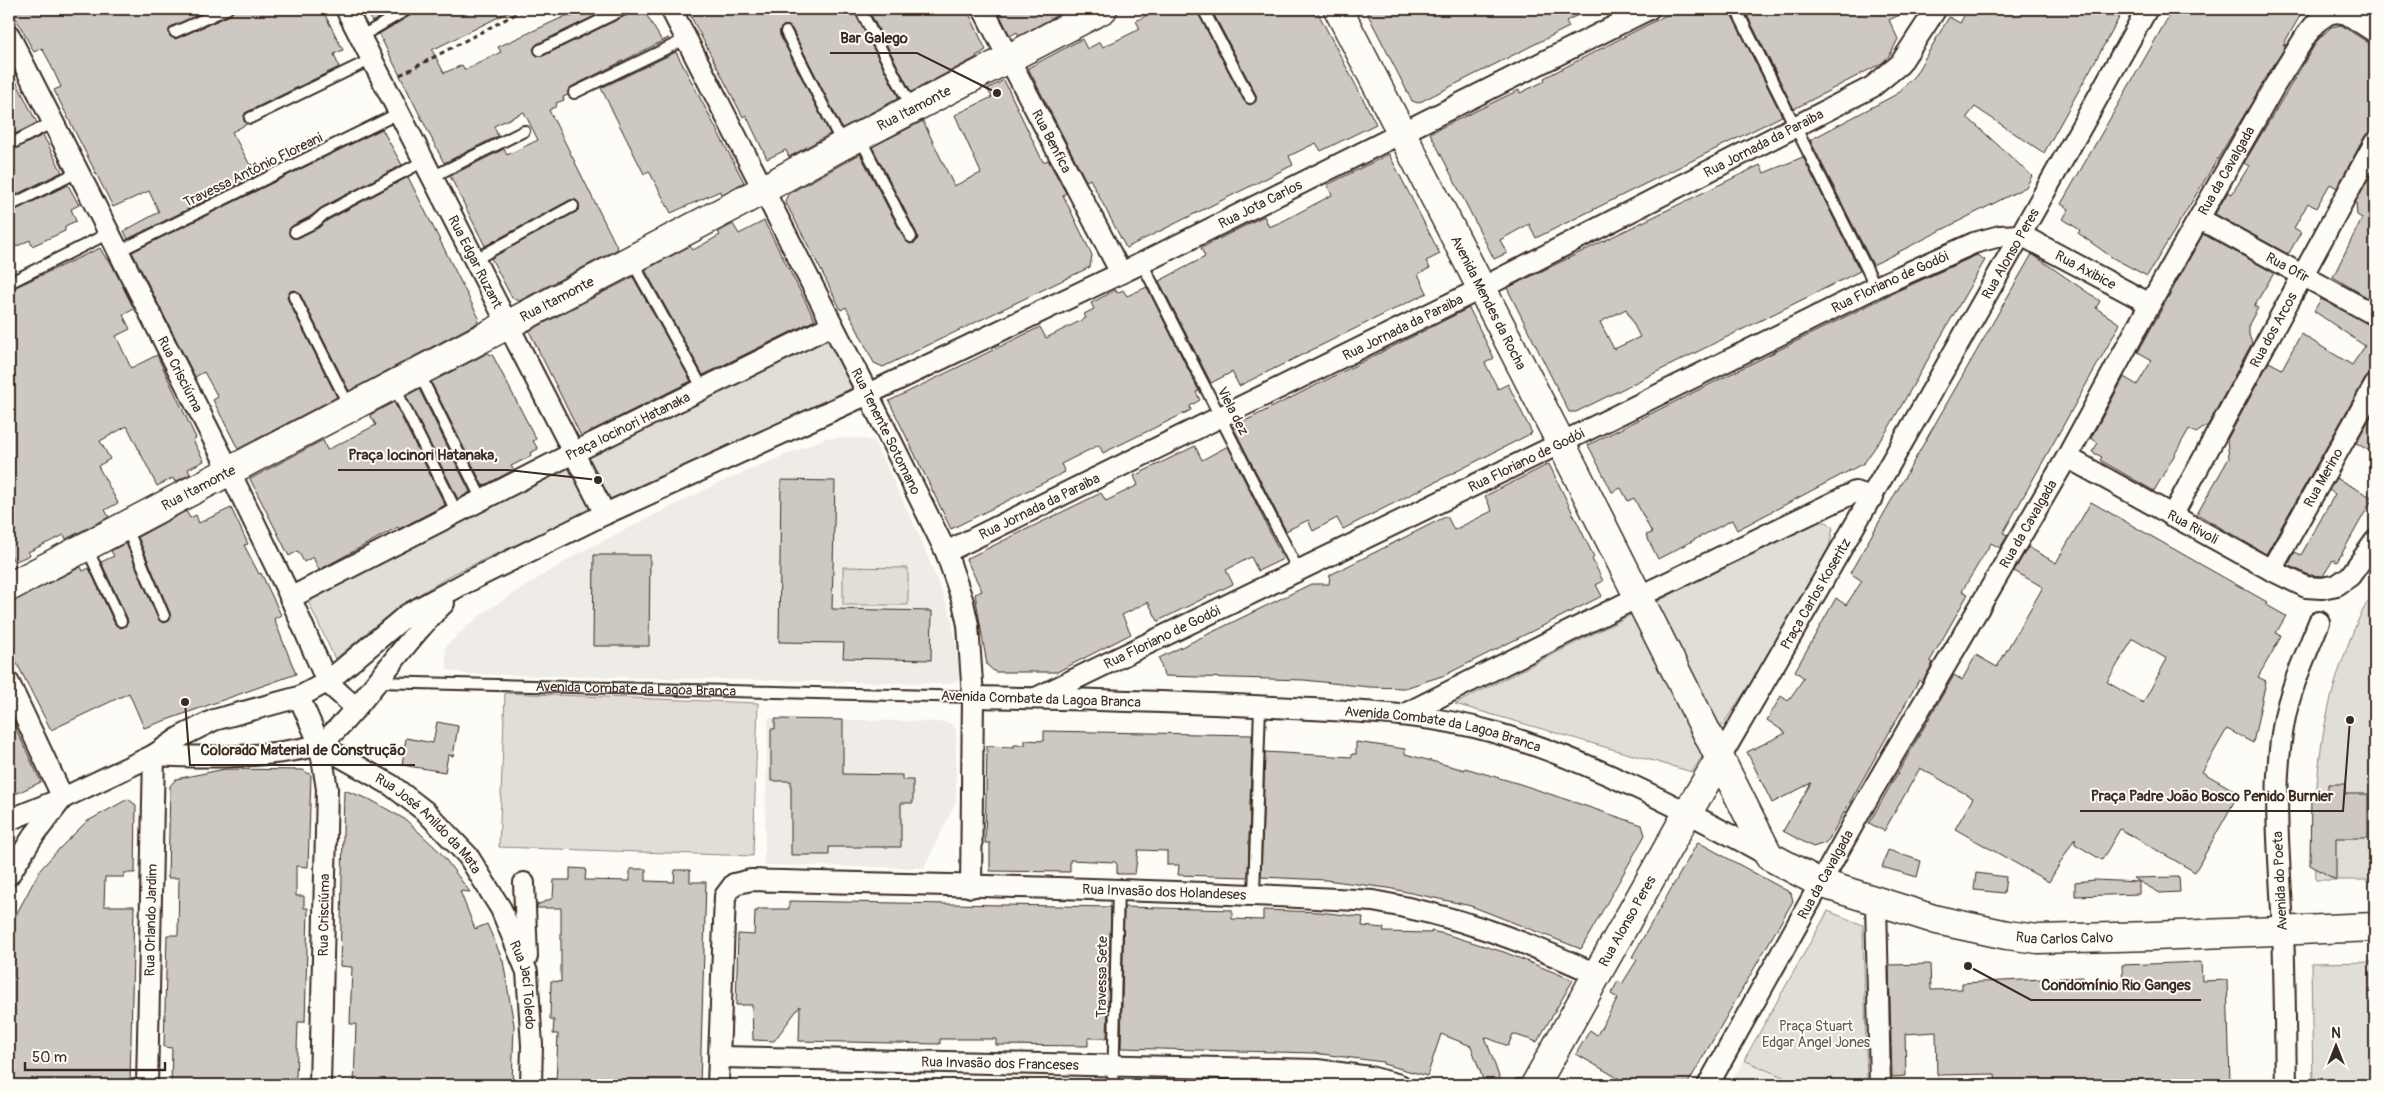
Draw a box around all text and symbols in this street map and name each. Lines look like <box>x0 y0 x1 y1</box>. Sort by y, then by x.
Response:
callout: Bar Galego <box>830 23 917 53</box>
text: Bar Galego <box>840 29 908 48</box>
street label: Rua Itamonte <box>874 82 954 134</box>
street label: Rua Jornada da Paraiba <box>1701 105 1826 181</box>
street label: Rua Benfica <box>1028 107 1076 176</box>
street label: Rua da Cavalgada <box>2194 123 2258 218</box>
street label: Travessa Antônio Floreani <box>181 129 326 211</box>
street label: Rua Jota Carlos <box>1215 175 1305 232</box>
street label: Rua Alonso Peres <box>1978 204 2043 302</box>
street label: Rua Edgar Ruzant <box>445 212 507 311</box>
street label: Avenida Mendes da Rocha <box>1447 233 1530 372</box>
street label: Rua Axibice <box>2052 246 2119 293</box>
street label: Rua Floriano de Godói <box>1828 247 1952 316</box>
street label: Rua Ofir <box>2263 248 2312 286</box>
street label: Rua Itamonte <box>517 272 597 325</box>
street label: Rua dos Arcos <box>2246 288 2301 370</box>
street label: Rua Jornada da Paraiba <box>1339 290 1466 364</box>
street label: Rua Crisciúma <box>154 333 207 415</box>
street label: Rua Tenente Sotomano <box>848 365 925 498</box>
street label: Viela dez <box>1214 384 1252 438</box>
street label: Praça Iocinori Hatanaka <box>563 388 693 464</box>
street label: Rua Floriano de Godói <box>1465 424 1588 495</box>
callout: Praça Iocinori Hatanaka, <box>338 440 507 470</box>
street label: Rua Merino <box>2300 445 2346 510</box>
text: Praça Iocinori Hatanaka, <box>348 446 498 465</box>
street label: Rua Itamonte <box>159 461 238 514</box>
street label: Rua Jornada da Paraiba <box>976 469 1102 543</box>
street label: Rua da Cavalgada <box>1996 477 2060 571</box>
street label: Rua Rivoli <box>2165 506 2222 548</box>
street label: Praça Carlos Koseritz <box>1777 535 1854 652</box>
street label: Rua Floriano de Godói <box>1101 601 1223 672</box>
street label: Avenida Combate da Lagoa Branca <box>536 677 736 700</box>
street label: Avenida Combate da Lagoa Branca <box>941 687 1141 711</box>
street label: Avenida Combate da Lagoa Branca <box>1344 702 1543 755</box>
callout: Colorado Material de Construção <box>190 735 415 765</box>
text: Colorado Material de Construção <box>201 741 405 760</box>
street label: Rua José Anildo da Mata <box>372 769 485 877</box>
callout: Praça Padre João Bosco Penido Burnier <box>2080 781 2343 811</box>
text: Praça Padre João Bosco Penido Burnier <box>2091 787 2334 806</box>
street label: Rua da Cavalgada <box>1794 827 1857 922</box>
street label: Avenida do Poeta <box>2269 831 2291 931</box>
street label: Rua Orlando Jardim <box>141 864 160 976</box>
street label: Rua Alonso Peres <box>1595 872 1660 969</box>
street label: Rua Crisciúma <box>315 873 333 957</box>
street label: Rua Invasão dos Holandeses <box>1082 880 1247 903</box>
street label: Rua Carlos Calvo <box>2015 928 2114 948</box>
street label: Travessa Sete <box>1093 936 1111 1018</box>
street label: Rua Jací Toledo <box>506 938 539 1030</box>
callout: Condomínio Rio Ganges <box>2031 970 2201 1000</box>
text: Condomínio Rio Ganges <box>2041 976 2191 995</box>
park label: Praça Stuart Edgar Angel Jones <box>1762 1018 1871 1051</box>
north arrow <box>2312 1022 2362 1072</box>
text: N <box>2331 1025 2341 1042</box>
scale bar <box>25 1039 165 1071</box>
text: 50 m <box>32 1048 67 1067</box>
street label: Rua Invasão dos Franceses <box>921 1053 1080 1073</box>

